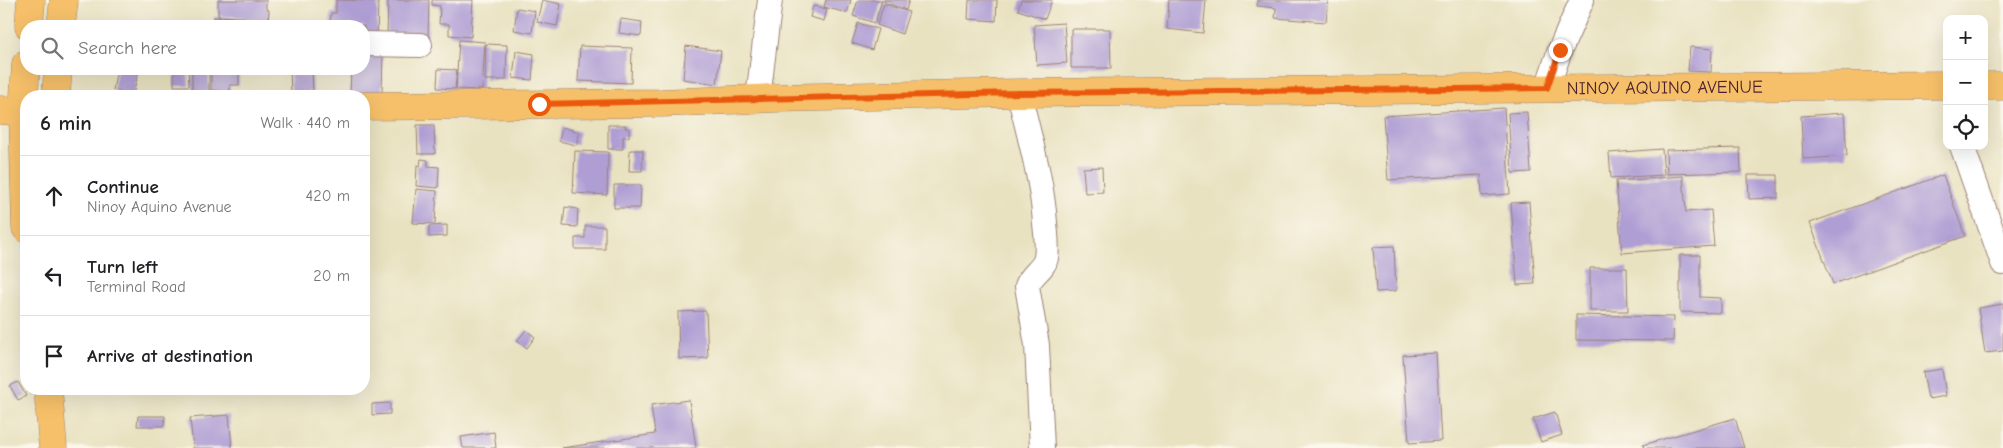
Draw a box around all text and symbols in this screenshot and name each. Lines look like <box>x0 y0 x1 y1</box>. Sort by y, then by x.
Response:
map controls <box>1943 15 1988 150</box>
button: + <box>1943 15 1988 60</box>
search box <box>20 20 370 75</box>
icon: search <box>38 34 66 62</box>
text: Search here <box>78 37 177 59</box>
route end <box>1549 39 1572 62</box>
button: − <box>1943 60 1988 105</box>
street label: NINOY AQUINO AVENUE <box>1567 77 1763 99</box>
route start <box>528 93 551 116</box>
button: locate <box>1943 105 1988 150</box>
text: 6 min <box>40 111 92 135</box>
text: Walk · 440 m <box>260 114 350 132</box>
text: Continue <box>87 176 159 198</box>
icon: ahead <box>40 182 68 210</box>
text: 420 m <box>306 187 350 205</box>
text: Ninoy Aquino Avenue <box>87 198 232 216</box>
text: Turn left <box>87 256 158 278</box>
icon: left <box>40 262 68 290</box>
text: 20 m <box>313 267 350 285</box>
text: Terminal Road <box>87 278 186 296</box>
icon: arrive <box>40 342 68 370</box>
text: Arrive at destination <box>87 345 253 367</box>

